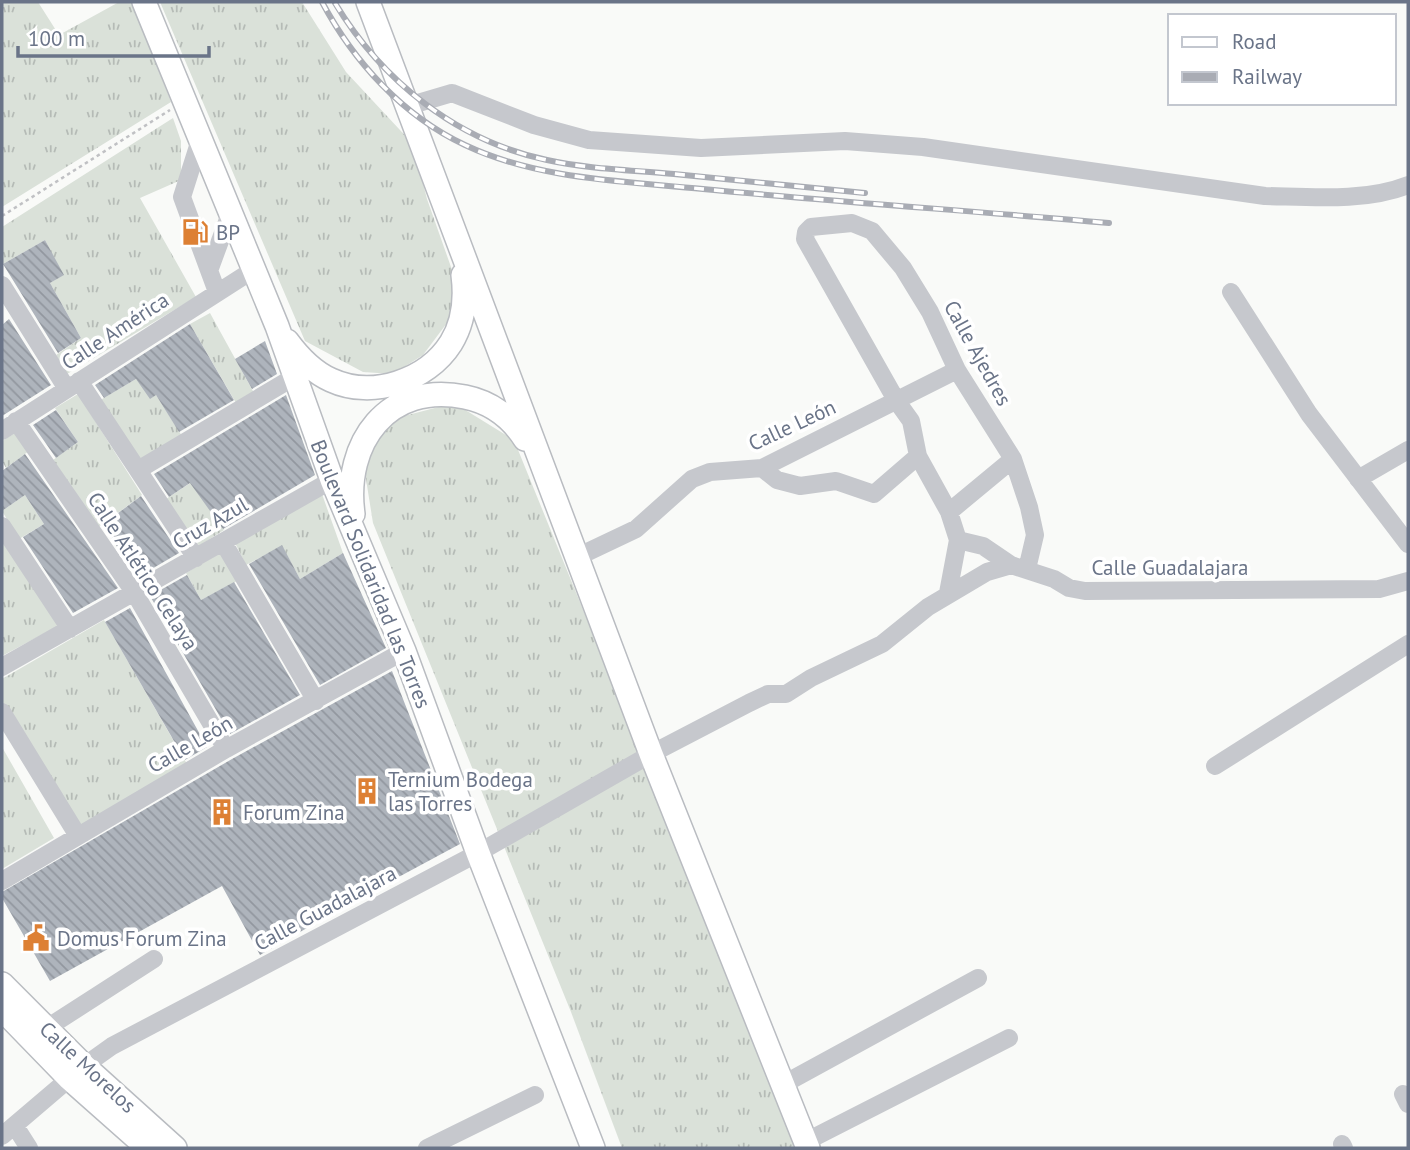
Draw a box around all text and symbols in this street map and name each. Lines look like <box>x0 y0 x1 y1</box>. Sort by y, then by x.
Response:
scale bar <box>18 14 208 58</box>
legend <box>1168 14 1396 105</box>
text: 100 m <box>28 25 85 52</box>
text: Road <box>1232 28 1276 55</box>
text: Railway <box>1232 63 1302 90</box>
fuel station icon: BP <box>180 217 210 247</box>
place label: BP <box>216 219 240 246</box>
street label: Calle América <box>56 286 174 376</box>
street label: Calle Ajedres <box>938 296 1018 410</box>
street label: Calle León <box>744 393 840 457</box>
street label: Boulevard Solidaridad las Torres <box>305 436 437 712</box>
street label: Calle Atlético Celaya <box>82 487 204 655</box>
street label: Cruz Azul <box>168 491 252 555</box>
street label: Calle Guadalajara <box>1091 554 1249 581</box>
street label: Calle León <box>143 709 237 779</box>
place label: Ternium Bodega las Torres <box>388 766 533 817</box>
building icon: Ternium Bodega las Torres <box>352 776 382 806</box>
building icon: Forum Zina <box>207 797 237 827</box>
place label: Forum Zina <box>243 799 345 826</box>
street label: Calle Guadalajara <box>249 859 401 957</box>
public building icon: Domus Forum Zina <box>21 923 51 953</box>
place label: Domus Forum Zina <box>57 925 227 952</box>
street label: Calle Morelos <box>34 1015 142 1119</box>

